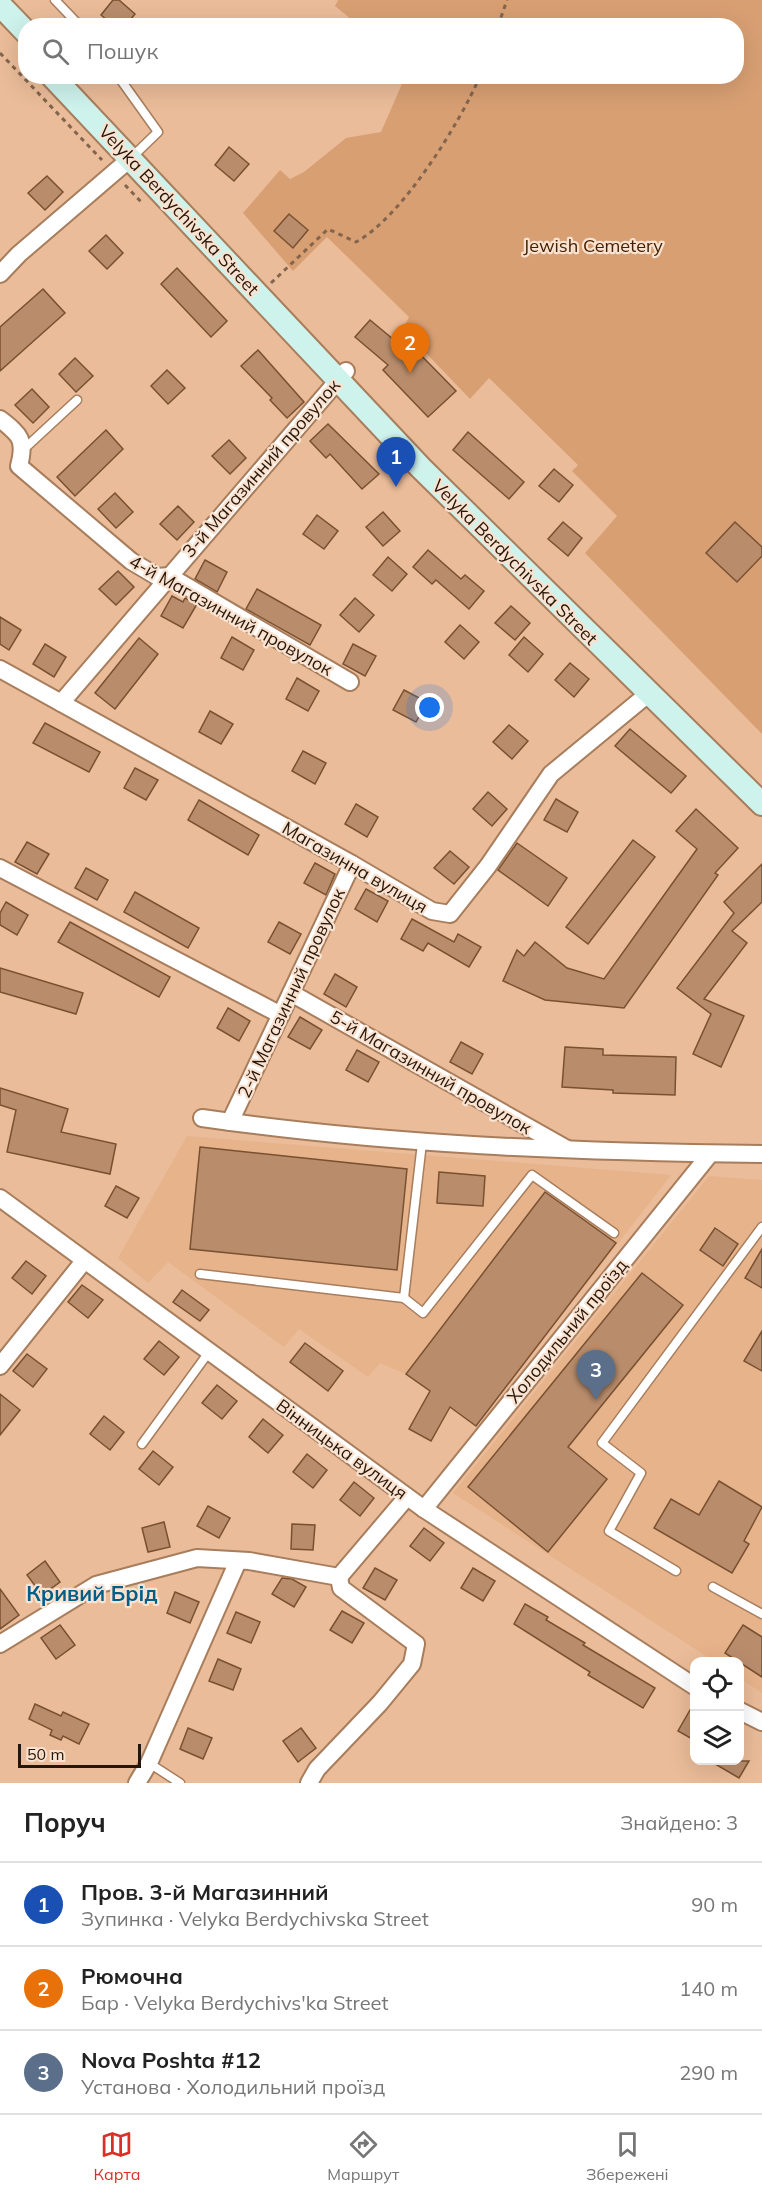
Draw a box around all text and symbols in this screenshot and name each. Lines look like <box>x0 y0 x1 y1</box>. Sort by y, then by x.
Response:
search box <box>18 18 744 84</box>
icon: search <box>39 35 72 68</box>
text: Пошук <box>87 37 158 65</box>
street label: Velyka Berdychivska Street <box>94 120 264 300</box>
park label: Jewish Cemetery <box>523 234 663 257</box>
pin: 2 <box>390 324 430 373</box>
street label: 3-й Магазинний провулок <box>177 374 345 562</box>
pin: 1 <box>376 438 416 487</box>
street label: Velyka Berdychivska Street <box>427 474 603 650</box>
street label: 4-й Магазинний провулок <box>125 549 337 681</box>
your location <box>415 693 444 722</box>
street label: Магазинна вулиця <box>278 816 432 918</box>
street label: 2-й Магазинний провулок <box>232 884 350 1102</box>
street label: 5-й Магазинний провулок <box>326 1005 536 1139</box>
street label: Холодильний проїзд <box>502 1254 632 1408</box>
pin: 3 <box>576 1350 616 1400</box>
street label: Вінницька вулиця <box>272 1394 412 1504</box>
district label: Кривий Брід <box>26 1580 158 1606</box>
map controls <box>690 1657 744 1765</box>
button: locate <box>690 1657 744 1711</box>
button: layers <box>690 1711 744 1765</box>
scale bar <box>18 1741 141 1768</box>
text: 50 m <box>27 1744 64 1764</box>
text: Поруч <box>24 1806 106 1839</box>
text: Знайдено: 3 <box>620 1810 738 1835</box>
text: Пров. 3-й Магазинний <box>81 1878 329 1906</box>
text: 1 <box>38 1892 50 1917</box>
text: 90 m <box>691 1892 738 1917</box>
text: Зупинка · Velyka Berdychivska Street <box>81 1906 429 1931</box>
text: Рюмочна <box>81 1962 183 1990</box>
text: 2 <box>38 1976 50 2001</box>
text: 140 m <box>679 1976 738 2001</box>
text: Бар · Velyka Berdychivs'ka Street <box>81 1990 388 2015</box>
text: Nova Poshta #12 <box>81 2046 261 2074</box>
text: 3 <box>38 2060 50 2085</box>
text: 290 m <box>679 2060 738 2085</box>
text: Установа · Холодильний проїзд <box>81 2074 385 2099</box>
tab: Карта <box>93 2128 140 2184</box>
tab: Маршрут <box>327 2128 399 2184</box>
tab: Збережені <box>586 2128 669 2184</box>

